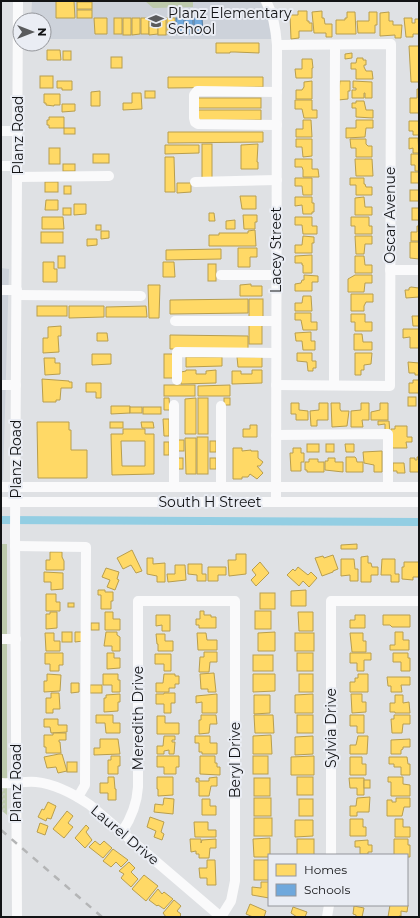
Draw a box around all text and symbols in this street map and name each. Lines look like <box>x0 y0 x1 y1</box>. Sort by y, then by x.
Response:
place label: Planz Elementary School <box>168 4 292 38</box>
north arrow <box>12 12 52 52</box>
school or university icon: Planz Elementary School <box>147 12 165 30</box>
text: N <box>35 28 49 36</box>
street label: Planz Road <box>9 96 27 174</box>
street label: Oscar Avenue <box>381 167 399 263</box>
street label: Lacey Street <box>267 207 285 293</box>
street label: Planz Road <box>7 420 25 498</box>
street label: South H Street <box>159 493 262 511</box>
street label: Meredith Drive <box>129 666 147 770</box>
street label: Sylvia Drive <box>322 688 340 768</box>
street label: Beryl Drive <box>226 722 244 798</box>
street label: Planz Road <box>7 744 25 822</box>
street label: Laurel Drive <box>87 801 163 869</box>
legend <box>268 854 408 906</box>
text: Homes <box>304 862 347 877</box>
text: Schools <box>304 882 350 897</box>

